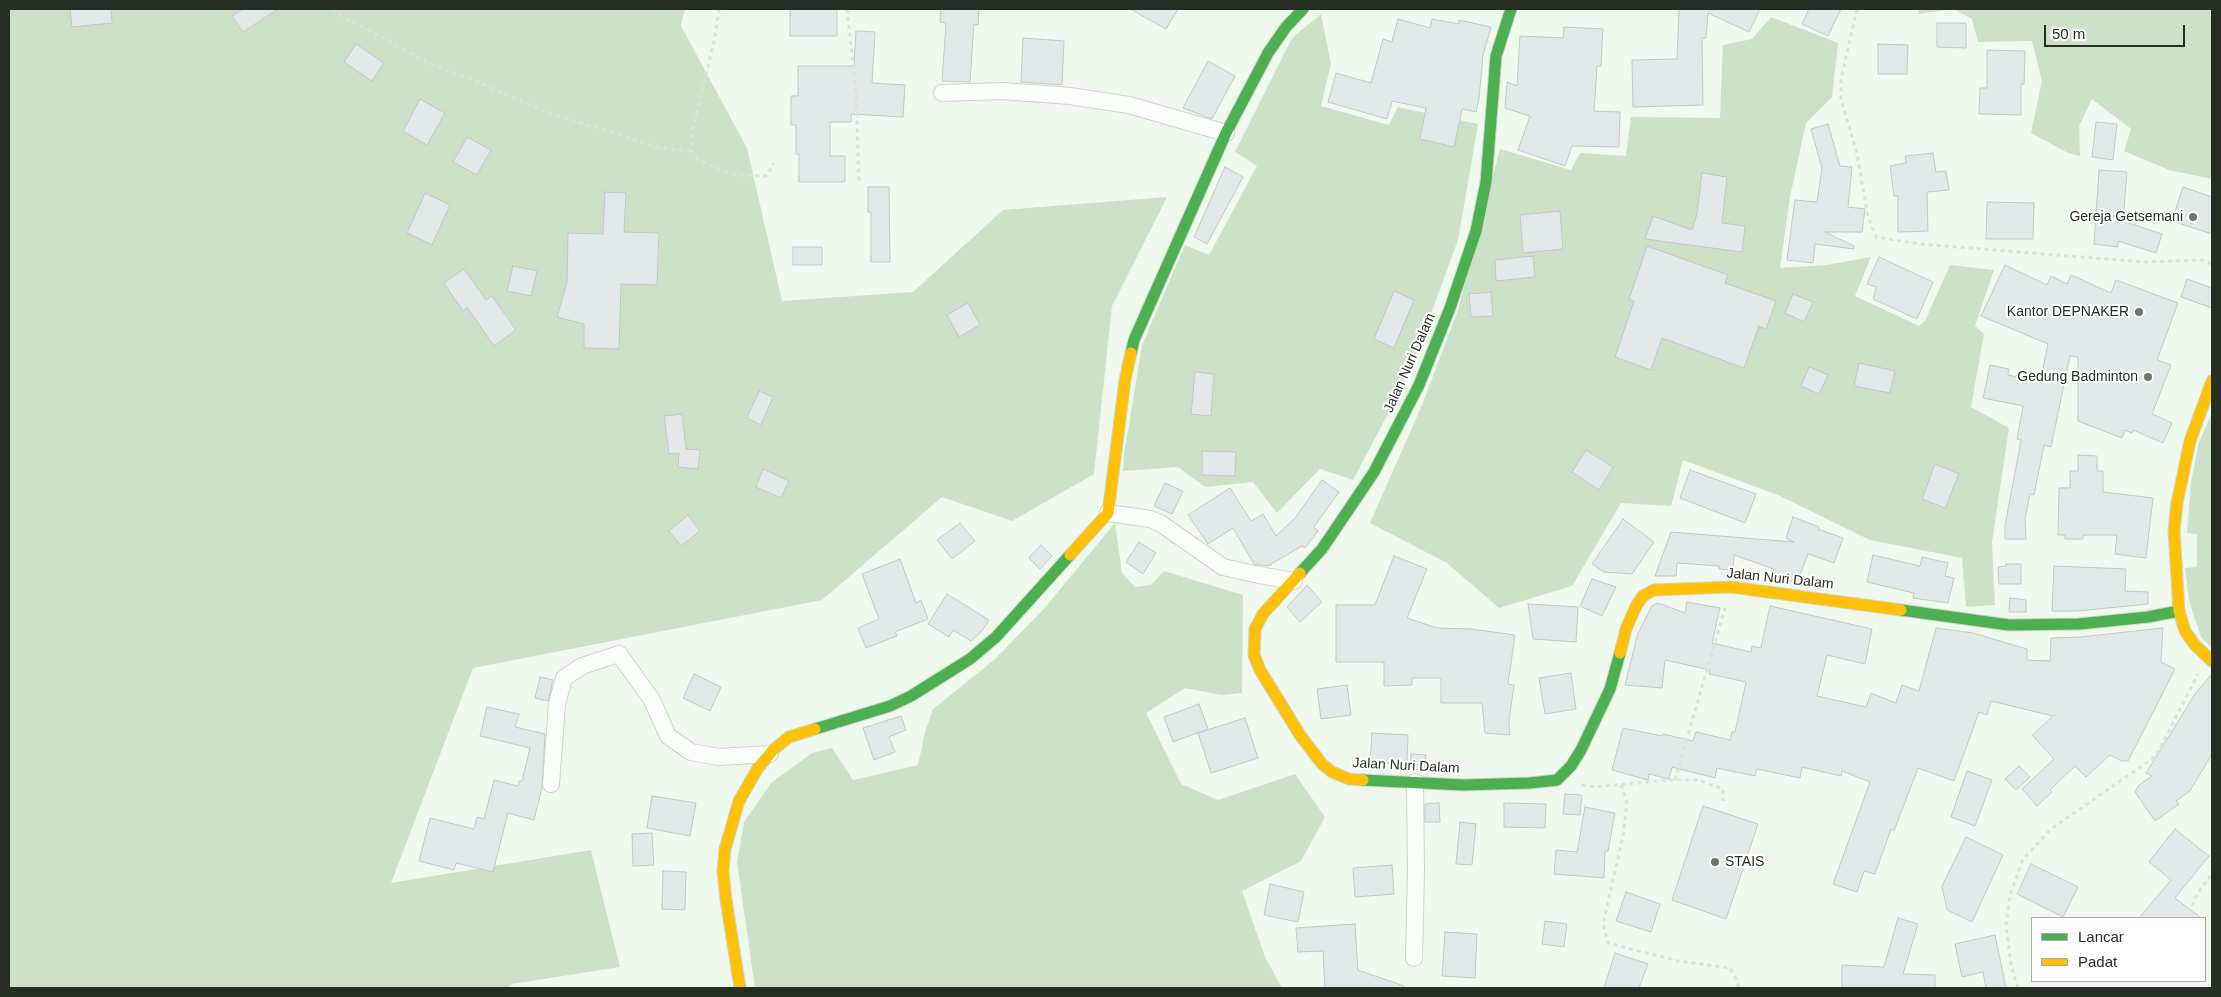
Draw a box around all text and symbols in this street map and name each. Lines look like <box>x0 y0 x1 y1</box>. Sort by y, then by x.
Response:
scale bar <box>2046 15 2187 47</box>
text: 50 m <box>2052 25 2085 42</box>
place label: Gereja Getsemani <box>2069 209 2183 225</box>
marker: Gereja Getsemani <box>2187 211 2199 223</box>
place label: Kantor DEPNAKER <box>2007 304 2129 320</box>
marker: Kantor DEPNAKER <box>2133 306 2145 318</box>
street label: Jalan Nuri Dalam <box>1380 311 1440 415</box>
place label: Gedung Badminton <box>2017 369 2138 385</box>
marker: Gedung Badminton <box>2142 371 2154 383</box>
street label: Jalan Nuri Dalam <box>1726 565 1834 593</box>
street label: Jalan Nuri Dalam <box>1352 755 1460 777</box>
place label: STAIS <box>1725 854 1764 870</box>
marker: STAIS <box>1709 856 1721 868</box>
legend <box>2031 917 2206 982</box>
text: Lancar <box>2078 928 2124 945</box>
text: Padat <box>2078 953 2117 970</box>

